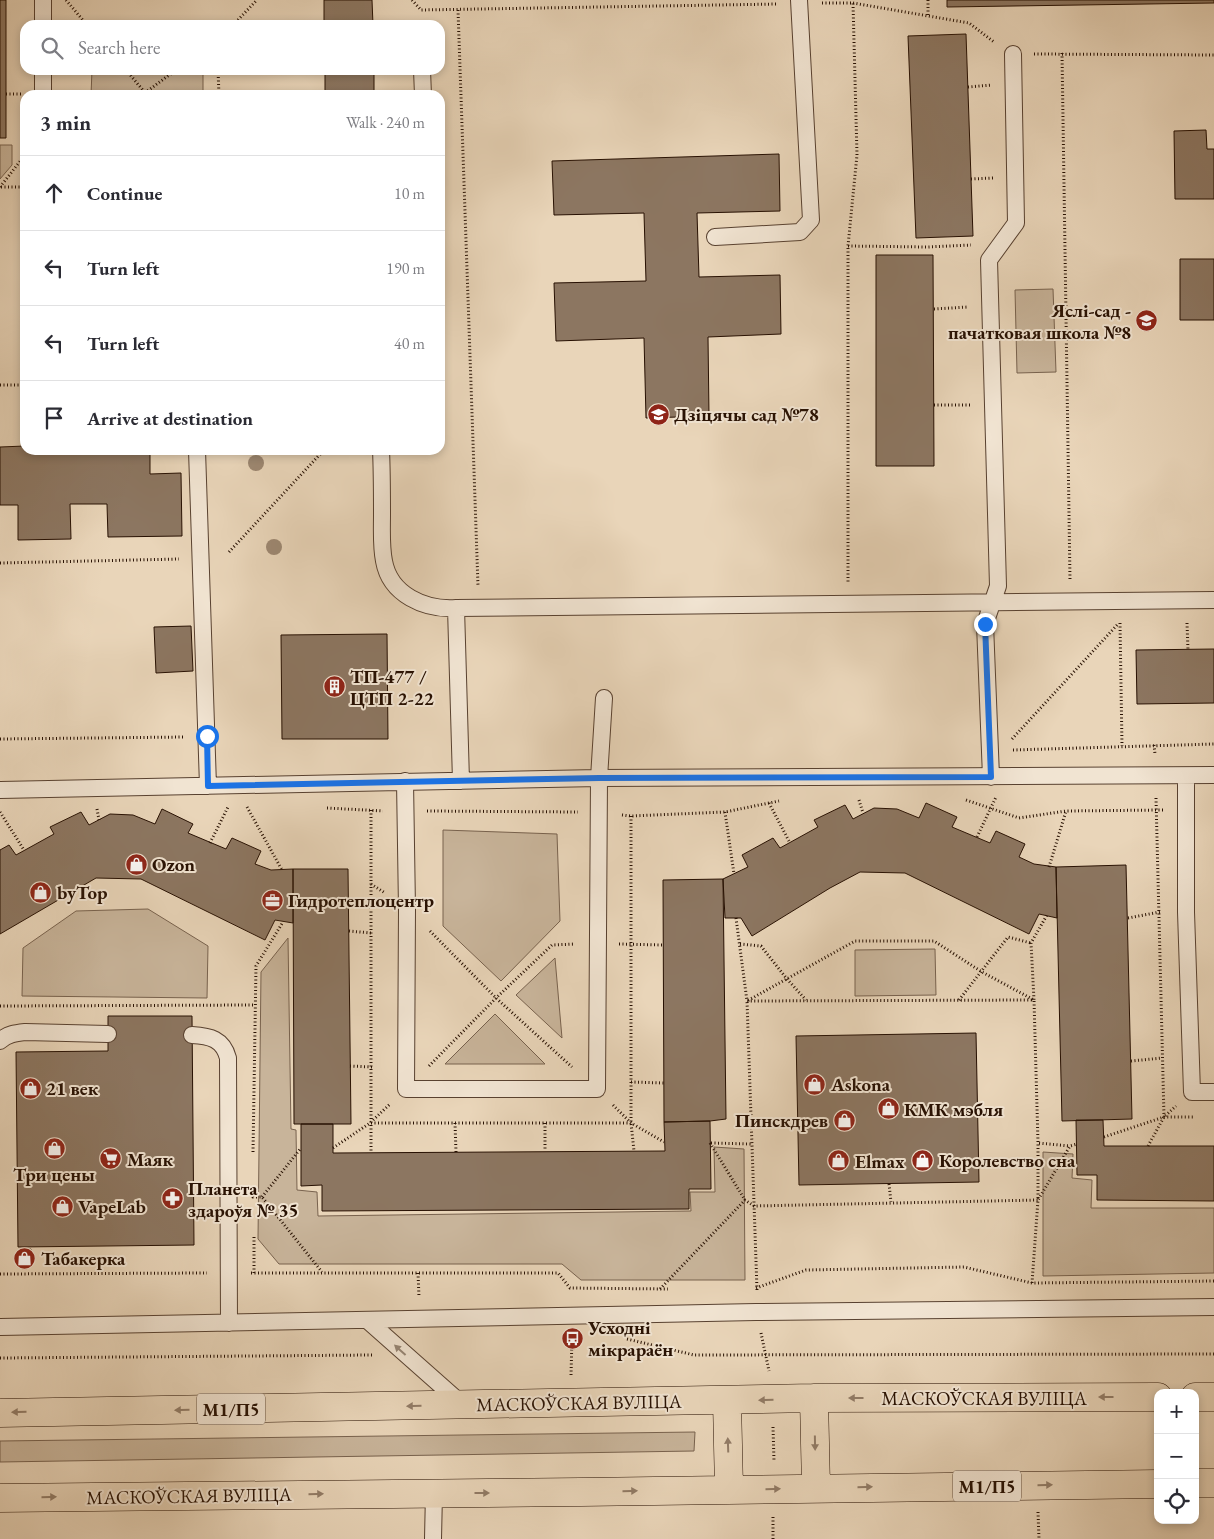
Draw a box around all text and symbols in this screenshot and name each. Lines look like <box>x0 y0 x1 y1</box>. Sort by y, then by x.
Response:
search box <box>20 20 445 75</box>
icon: search <box>38 34 66 62</box>
text: Search here <box>78 35 160 60</box>
text: 3 min <box>40 109 91 136</box>
text: Walk · 240 m <box>346 112 425 133</box>
icon: ahead <box>40 179 68 207</box>
text: Continue <box>87 181 162 206</box>
text: 10 m <box>394 183 425 204</box>
icon: left <box>40 254 68 282</box>
text: Turn left <box>87 256 159 281</box>
text: 190 m <box>386 258 425 279</box>
place label: Яслі-сад - пачатковая школа №8 <box>948 298 1131 345</box>
school or university icon: Яслі-сад - пачатковая школа №8 <box>1135 309 1159 333</box>
icon: left <box>40 329 68 357</box>
text: Turn left <box>87 331 159 356</box>
text: 40 m <box>394 333 425 354</box>
school or university icon: Дзіцячы сад №78 <box>646 402 670 426</box>
place label: Дзіцячы сад №78 <box>674 402 819 427</box>
icon: arrive <box>40 404 68 432</box>
text: Arrive at destination <box>87 406 253 431</box>
route end <box>974 613 997 636</box>
place label: ТП-477 / ЦТП 2-22 <box>350 664 434 711</box>
building icon: ТП-477 / ЦТП 2-22 <box>322 675 346 699</box>
route start <box>196 725 219 748</box>
shop icon: Ozon <box>124 852 148 876</box>
place label: Ozon <box>152 852 195 877</box>
shop icon: byTop <box>29 880 53 904</box>
place label: byTop <box>57 880 108 905</box>
office icon: Гидротеплоцентр <box>260 888 284 912</box>
place label: Гидротеплоцентр <box>288 888 435 913</box>
shop icon: Askona <box>803 1072 827 1096</box>
place label: Askona <box>830 1072 891 1097</box>
shop icon: 21 век <box>18 1076 42 1100</box>
place label: 21 век <box>46 1076 99 1101</box>
shop icon: КМК мэбля <box>876 1097 900 1121</box>
place label: КМК мэбля <box>904 1097 1003 1122</box>
place label: Пинскдрев <box>735 1108 828 1133</box>
shop icon: Пинскдрев <box>832 1108 856 1132</box>
shop icon: Три цены <box>42 1136 66 1160</box>
supermarket icon: Маяк <box>99 1147 123 1171</box>
place label: Маяк <box>127 1147 174 1172</box>
shop icon: Королевство сна <box>911 1148 935 1172</box>
place label: Королевство сна <box>939 1148 1076 1173</box>
shop icon: Elmax <box>827 1149 851 1173</box>
place label: Elmax <box>855 1149 905 1174</box>
place label: Три цены <box>13 1162 95 1187</box>
place label: Планета здароўя № 35 <box>188 1176 299 1223</box>
pharmacy icon: Планета здароўя № 35 <box>160 1187 184 1211</box>
shop icon: VapeLab <box>50 1194 74 1218</box>
place label: VapeLab <box>78 1194 146 1219</box>
shop icon: Табакерка <box>13 1246 37 1270</box>
place label: Табакерка <box>41 1246 126 1271</box>
place label: Усходні мікрараён <box>587 1315 673 1362</box>
bus stop icon: Усходні мікрараён <box>560 1326 584 1350</box>
one-way arrow <box>394 1344 407 1355</box>
street label: МАСКОЎСКАЯ ВУЛІЦА <box>881 1386 1088 1411</box>
street label: МАСКОЎСКАЯ ВУЛІЦА <box>476 1389 683 1417</box>
map controls <box>1154 1389 1199 1524</box>
button: + <box>1154 1389 1199 1434</box>
one-way arrow <box>1098 1393 1114 1401</box>
road number: М1/П5 <box>197 1394 265 1425</box>
one-way arrow <box>848 1394 864 1402</box>
one-way arrow <box>757 1396 773 1404</box>
one-way arrow <box>406 1402 422 1410</box>
one-way arrow <box>173 1406 189 1414</box>
one-way arrow <box>11 1409 27 1417</box>
button: − <box>1154 1434 1199 1479</box>
one-way arrow <box>812 1435 820 1451</box>
one-way arrow <box>723 1437 731 1453</box>
road number: М1/П5 <box>953 1470 1021 1502</box>
button: locate <box>1154 1479 1199 1524</box>
one-way arrow <box>1037 1481 1053 1489</box>
street label: МАСКОЎСКАЯ ВУЛІЦА <box>86 1482 293 1510</box>
one-way arrow <box>857 1483 873 1491</box>
one-way arrow <box>765 1485 781 1493</box>
one-way arrow <box>622 1487 638 1495</box>
one-way arrow <box>475 1489 491 1497</box>
one-way arrow <box>308 1490 324 1498</box>
one-way arrow <box>41 1493 57 1501</box>

